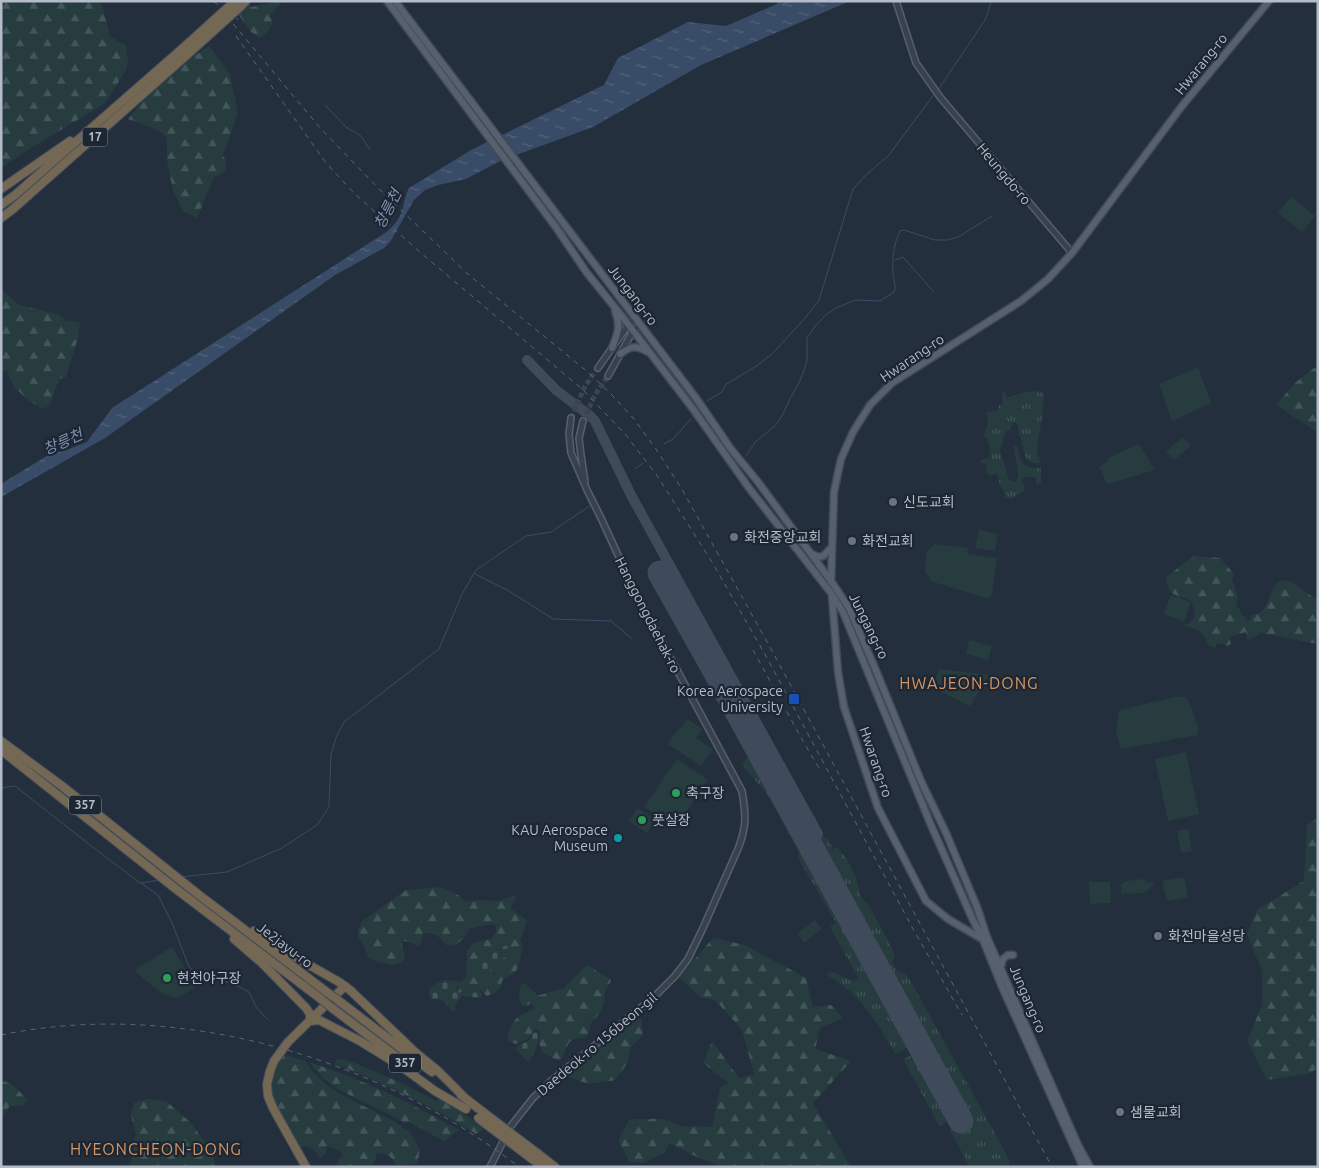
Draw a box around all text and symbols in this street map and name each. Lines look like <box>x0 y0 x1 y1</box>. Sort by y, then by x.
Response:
street label: Hwarang-ro <box>1172 30 1230 98</box>
road number: 17 <box>82 128 108 146</box>
street label: Heungdo-ro <box>974 140 1034 208</box>
water label: 창릉천 <box>371 185 406 231</box>
street label: Jungang-ro <box>605 262 661 328</box>
street label: Hwarang-ro <box>877 331 947 385</box>
water label: 창릉천 <box>40 424 87 458</box>
place label: 신도교회 <box>903 494 955 510</box>
marker: 신도교회 <box>887 496 899 508</box>
place label: 화전중앙교회 <box>744 529 821 545</box>
marker: 화전중앙교회 <box>728 531 740 543</box>
place label: 화전교회 <box>862 533 914 549</box>
marker: 화전교회 <box>846 535 858 547</box>
street label: Hanggongdaehak-ro <box>612 554 684 676</box>
street label: Jungang-ro <box>846 590 892 662</box>
district label: HWAJEON-DONG <box>899 674 1039 692</box>
place label: Korea Aerospace University <box>677 683 783 715</box>
marker: Korea Aerospace University <box>787 692 801 706</box>
street label: Hwarang-ro <box>856 724 896 800</box>
place label: 축구장 <box>686 785 725 801</box>
marker: 축구장 <box>670 787 682 799</box>
road number: 357 <box>69 796 101 814</box>
place label: 풋살장 <box>652 812 691 828</box>
marker: 풋살장 <box>636 814 648 826</box>
place label: KAU Aerospace Museum <box>511 822 608 854</box>
marker: KAU Aerospace Museum <box>612 832 624 844</box>
street label: Je2jayu-ro <box>254 919 316 971</box>
place label: 화전마을성당 <box>1168 928 1245 944</box>
marker: 화전마을성당 <box>1152 930 1164 942</box>
street label: Jungang-ro <box>1007 963 1049 1035</box>
place label: 현천야구장 <box>177 970 242 986</box>
marker: 현천야구장 <box>161 972 173 984</box>
street label: Daedeok-ro 156beon-gil <box>534 989 660 1099</box>
road number: 357 <box>389 1054 421 1072</box>
place label: 샘물교회 <box>1130 1104 1182 1120</box>
marker: 샘물교회 <box>1114 1106 1126 1118</box>
district label: HYEONCHEON-DONG <box>70 1140 242 1158</box>

